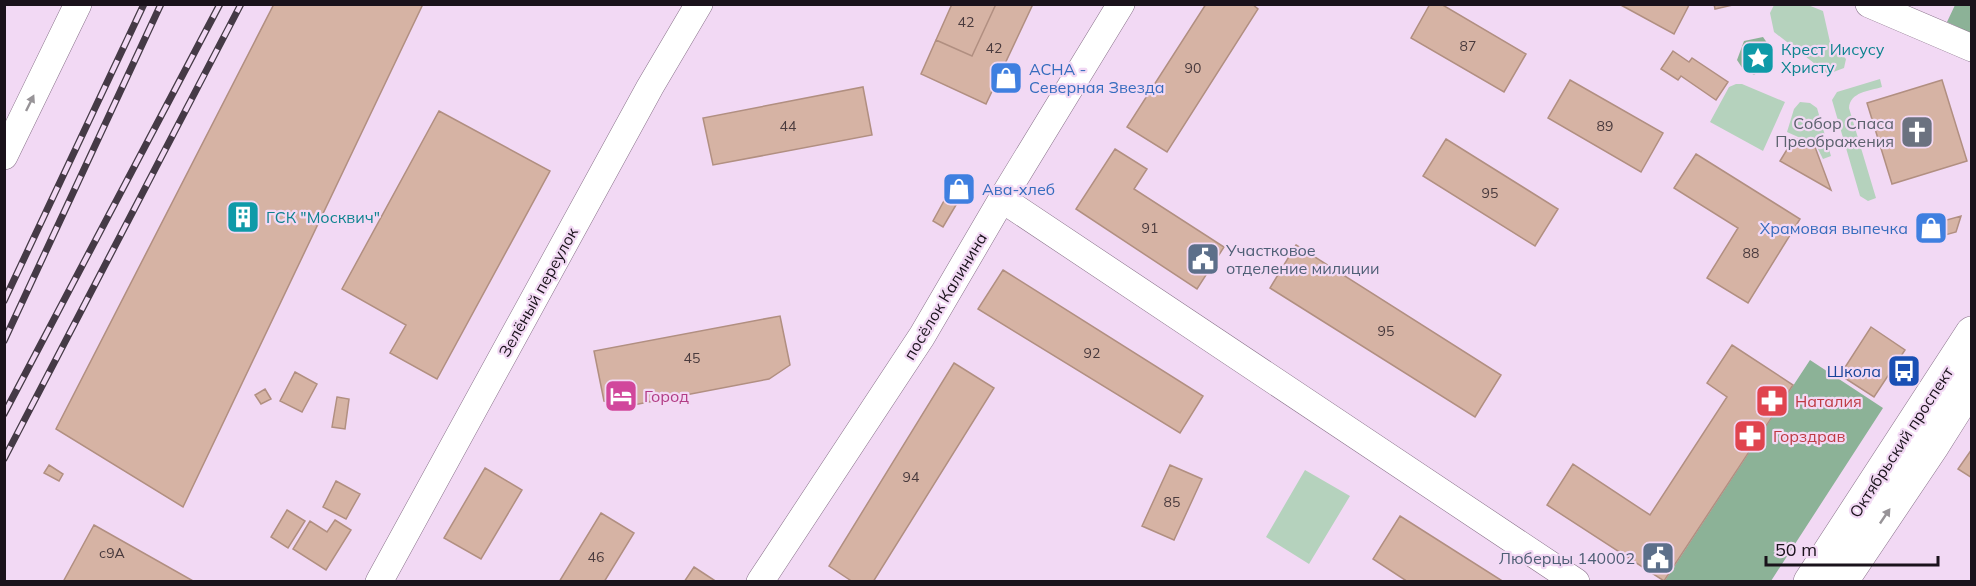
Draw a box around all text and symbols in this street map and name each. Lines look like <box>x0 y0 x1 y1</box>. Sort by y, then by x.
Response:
house number: 42 <box>958 13 974 31</box>
house number: 87 <box>1460 37 1476 55</box>
house number: 42 <box>986 39 1002 57</box>
place label: Крест Иисусу Христу <box>1781 39 1885 77</box>
place icon: Крест Иисусу Христу <box>1740 40 1776 76</box>
place label: АСНА - Северная Звезда <box>1029 59 1165 97</box>
house number: 90 <box>1185 59 1201 77</box>
shop icon: АСНА - Северная Звезда <box>988 60 1024 96</box>
one-way arrow <box>25 94 35 111</box>
place label: Собор Спаса Преображения <box>1775 113 1894 151</box>
church icon: Собор Спаса Преображения <box>1899 114 1935 150</box>
house number: 44 <box>780 117 797 135</box>
house number: 89 <box>1597 117 1613 135</box>
shop icon: Ава-хлеб <box>941 171 977 207</box>
place label: Ава-хлеб <box>982 179 1055 199</box>
house number: 95 <box>1482 184 1498 202</box>
building icon: ГСК "Москвич" <box>225 199 261 235</box>
place label: ГСК "Москвич" <box>266 207 380 227</box>
shop icon: Храмовая выпечка <box>1913 210 1949 246</box>
place label: Храмовая выпечка <box>1760 218 1908 238</box>
house number: 91 <box>1142 219 1158 237</box>
street label: Зелёный переулок <box>494 223 582 360</box>
street label: посёлок Калинина <box>899 229 991 363</box>
place label: Участковое отделение милиции <box>1225 240 1380 278</box>
public building icon: Участковое отделение милиции <box>1185 241 1221 277</box>
house number: 88 <box>1743 244 1759 262</box>
house number: 95 <box>1378 322 1394 340</box>
house number: 92 <box>1084 344 1100 362</box>
house number: 45 <box>684 349 700 367</box>
bus stop icon: Школа <box>1886 353 1922 389</box>
place label: Школа <box>1827 361 1881 381</box>
street label: Октябрьский проспект <box>1845 362 1958 521</box>
hotel icon: Город <box>603 378 639 414</box>
pharmacy icon: Наталия <box>1754 383 1790 419</box>
place label: Город <box>644 386 689 406</box>
place label: Наталия <box>1795 391 1862 411</box>
pharmacy icon: Горздрав <box>1732 418 1768 454</box>
place label: Горздрав <box>1773 426 1846 446</box>
house number: 94 <box>903 468 920 486</box>
house number: 85 <box>1164 493 1180 511</box>
one-way arrow <box>1880 507 1891 524</box>
scale bar <box>1766 529 1938 567</box>
text: 50 m <box>1775 538 1817 561</box>
public building icon: Люберцы 140002 <box>1640 540 1676 576</box>
house number: с9А <box>99 544 126 562</box>
house number: 46 <box>588 548 604 566</box>
place label: Люберцы 140002 <box>1499 548 1635 568</box>

